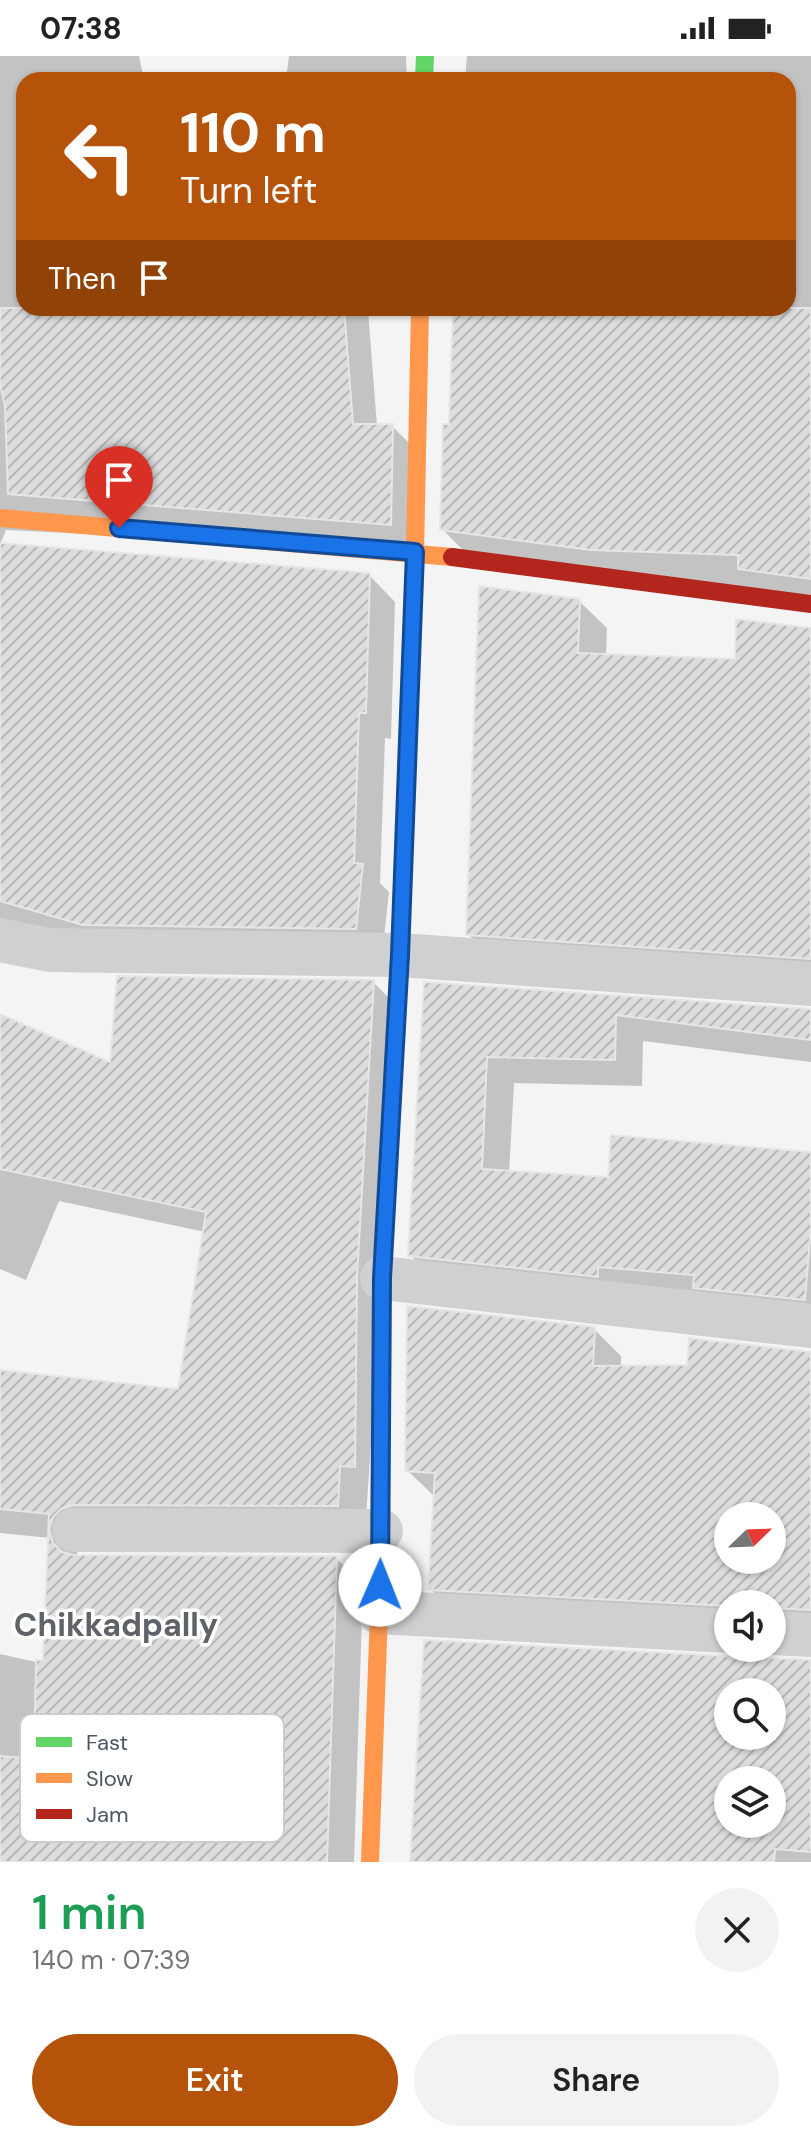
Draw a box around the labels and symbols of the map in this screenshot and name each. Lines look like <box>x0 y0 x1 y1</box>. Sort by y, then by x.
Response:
pin <box>85 446 153 528</box>
north arrow <box>714 1502 786 1574</box>
position arrow <box>338 1543 422 1627</box>
district label: Chikkadpally <box>14 1604 218 1646</box>
legend <box>20 1714 284 1842</box>
text: Fast <box>86 1728 128 1757</box>
text: Slow <box>86 1764 133 1793</box>
text: Jam <box>86 1800 129 1829</box>

